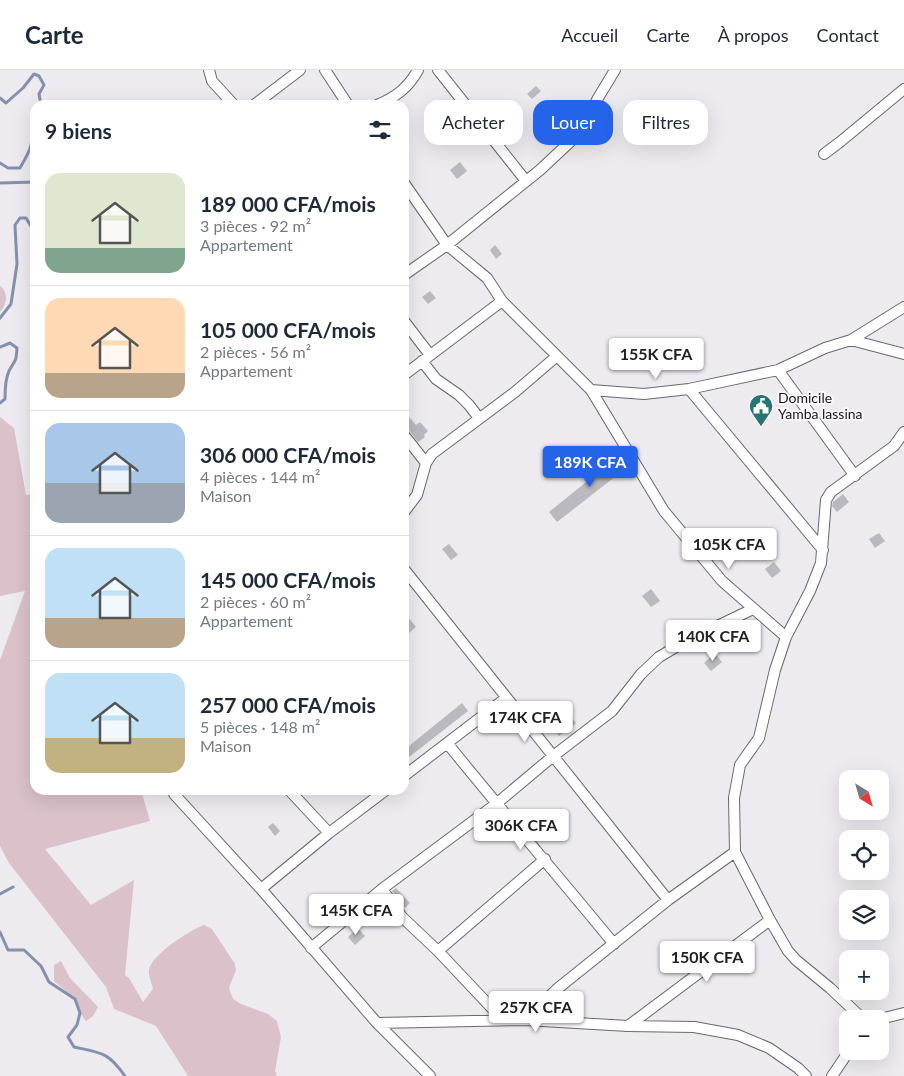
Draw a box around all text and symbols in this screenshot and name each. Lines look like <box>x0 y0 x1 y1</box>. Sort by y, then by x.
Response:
text: Carte <box>25 20 84 49</box>
text: Accueil <box>561 24 618 46</box>
text: Carte <box>646 24 690 46</box>
text: À propos <box>718 24 789 46</box>
text: Contact <box>817 24 879 46</box>
chip: Acheter <box>424 100 523 145</box>
chip: Louer <box>533 100 613 145</box>
chip: Filtres <box>623 100 708 145</box>
icon: filters <box>366 116 394 144</box>
text: 9 biens <box>45 118 112 143</box>
text: 189 000 CFA/mois <box>200 191 376 216</box>
icon: home <box>85 193 145 253</box>
text: 3 pièces · 92 m² <box>200 216 311 235</box>
text: Appartement <box>200 235 293 254</box>
text: 105 000 CFA/mois <box>200 317 376 342</box>
icon: home <box>85 318 145 378</box>
pin: 155K CFA <box>604 338 708 380</box>
text: 2 pièces · 56 m² <box>200 342 311 361</box>
text: 155K CFA <box>620 344 692 363</box>
text: Appartement <box>200 361 293 380</box>
place label: Domicile Yamba lassina <box>778 389 863 422</box>
public building icon: Domicile Yamba lassina <box>748 393 774 427</box>
text: 306 000 CFA/mois <box>200 442 376 467</box>
icon: home <box>85 443 145 503</box>
pin: 189K CFA <box>538 446 642 488</box>
text: 189K CFA <box>554 452 626 471</box>
text: 4 pièces · 144 m² <box>200 467 320 486</box>
text: Maison <box>200 486 251 505</box>
pin: 105K CFA <box>677 528 781 570</box>
text: 105K CFA <box>693 534 765 553</box>
text: 145 000 CFA/mois <box>200 567 376 592</box>
icon: home <box>85 568 145 628</box>
text: 2 pièces · 60 m² <box>200 592 311 611</box>
text: Appartement <box>200 611 293 630</box>
pin: 140K CFA <box>661 620 765 662</box>
text: 140K CFA <box>677 626 749 645</box>
text: 257 000 CFA/mois <box>200 692 376 717</box>
icon: home <box>85 693 145 753</box>
pin: 174K CFA <box>473 700 577 743</box>
text: 174K CFA <box>489 707 561 726</box>
text: 5 pièces · 148 m² <box>200 717 320 736</box>
text: Maison <box>200 736 251 755</box>
north arrow <box>839 770 889 820</box>
map controls <box>839 770 889 1060</box>
pin: 306K CFA <box>469 808 573 851</box>
text: 306K CFA <box>485 815 557 834</box>
button: locate <box>839 830 889 880</box>
button: layers <box>839 890 889 940</box>
pin: 145K CFA <box>304 894 408 936</box>
text: 145K CFA <box>320 900 392 919</box>
pin: 150K CFA <box>655 940 759 983</box>
text: 150K CFA <box>671 947 743 966</box>
button: + <box>839 950 889 1000</box>
pin: 257K CFA <box>484 990 588 1033</box>
text: 257K CFA <box>500 997 572 1016</box>
button: − <box>839 1010 889 1060</box>

